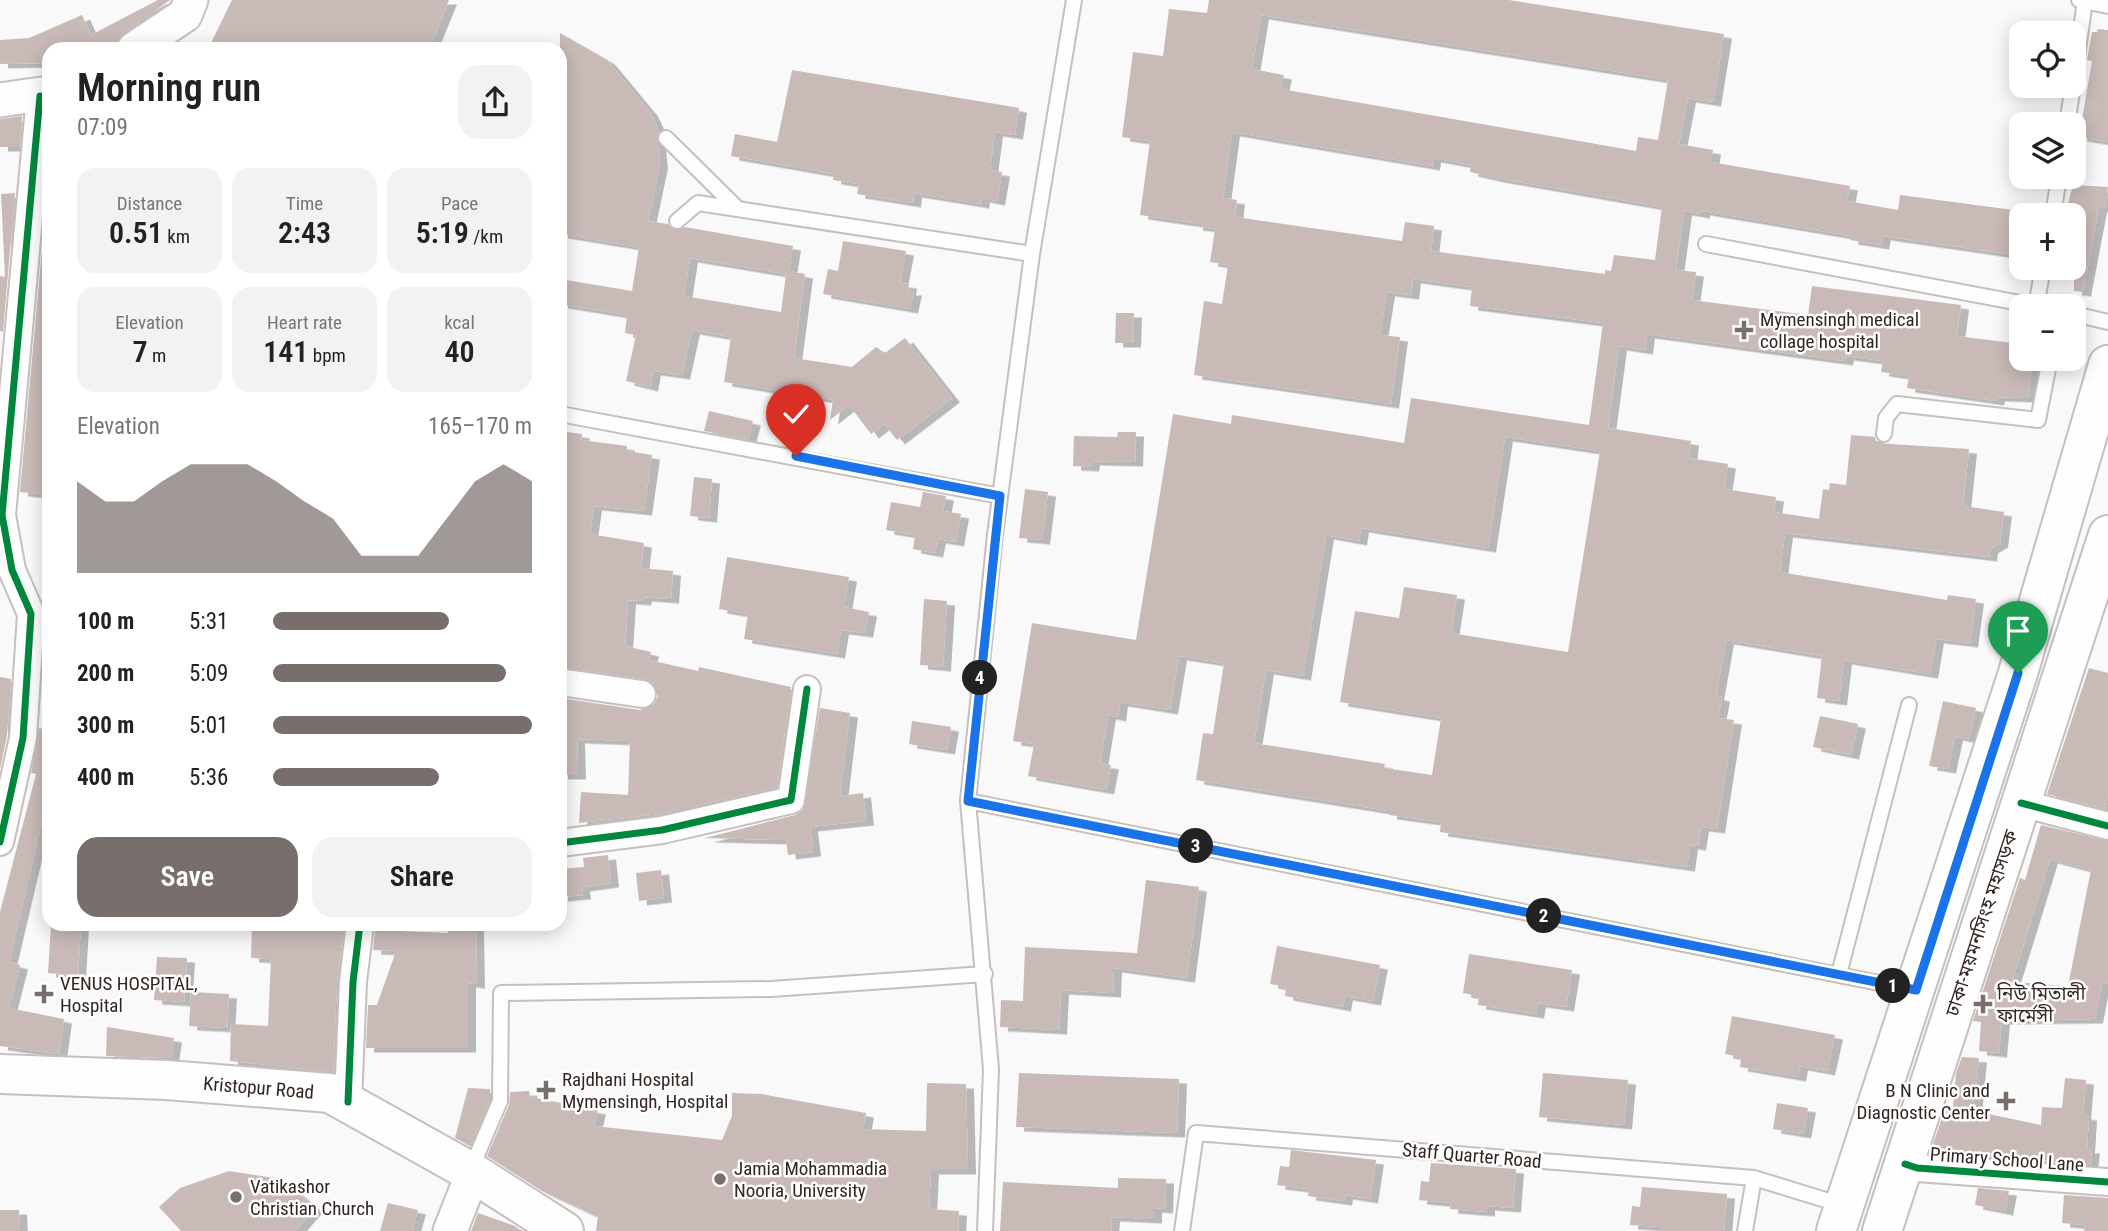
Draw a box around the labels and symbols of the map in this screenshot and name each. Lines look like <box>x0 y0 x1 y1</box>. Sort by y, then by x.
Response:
place label: Mymensingh medical collage hospital <box>1760 308 1919 353</box>
marker: Mymensingh medical collage hospital <box>1734 320 1754 340</box>
pin <box>766 384 826 456</box>
pin <box>1988 601 2048 673</box>
pin: 4 <box>962 660 998 696</box>
street label: ঢাকা-ময়মনসিংহ মহাসড়ক <box>1940 827 2023 1020</box>
pin: 3 <box>1178 828 1214 864</box>
pin: 2 <box>1526 898 1562 934</box>
pin: 1 <box>1876 968 1910 1004</box>
place label: VENUS HOSPITAL, Hospital <box>60 972 198 1017</box>
place label: নিউ মিতালী ফার্মেসী <box>1996 982 2086 1027</box>
marker: VENUS HOSPITAL, Hospital <box>34 984 54 1004</box>
marker: নিউ মিতালী ফার্মেসী <box>1975 996 1991 1012</box>
place label: Rajdhani Hospital Mymensingh, Hospital <box>562 1068 728 1113</box>
street label: Kristopur Road <box>202 1072 315 1104</box>
place label: B N Clinic and Diagnostic Center <box>1857 1079 1990 1124</box>
marker: Rajdhani Hospital Mymensingh, Hospital <box>536 1080 556 1100</box>
marker: B N Clinic and Diagnostic Center <box>1996 1091 2016 1111</box>
street label: Staff Quarter Road <box>1401 1138 1543 1173</box>
street label: Primary School Lane <box>1929 1143 2085 1176</box>
place label: Jamia Mohammadia Nooria, University <box>734 1157 887 1202</box>
marker: Jamia Mohammadia Nooria, University <box>712 1171 728 1187</box>
place label: Vatikashor Christian Church <box>250 1175 374 1220</box>
marker: Vatikashor Christian Church <box>228 1189 244 1205</box>

